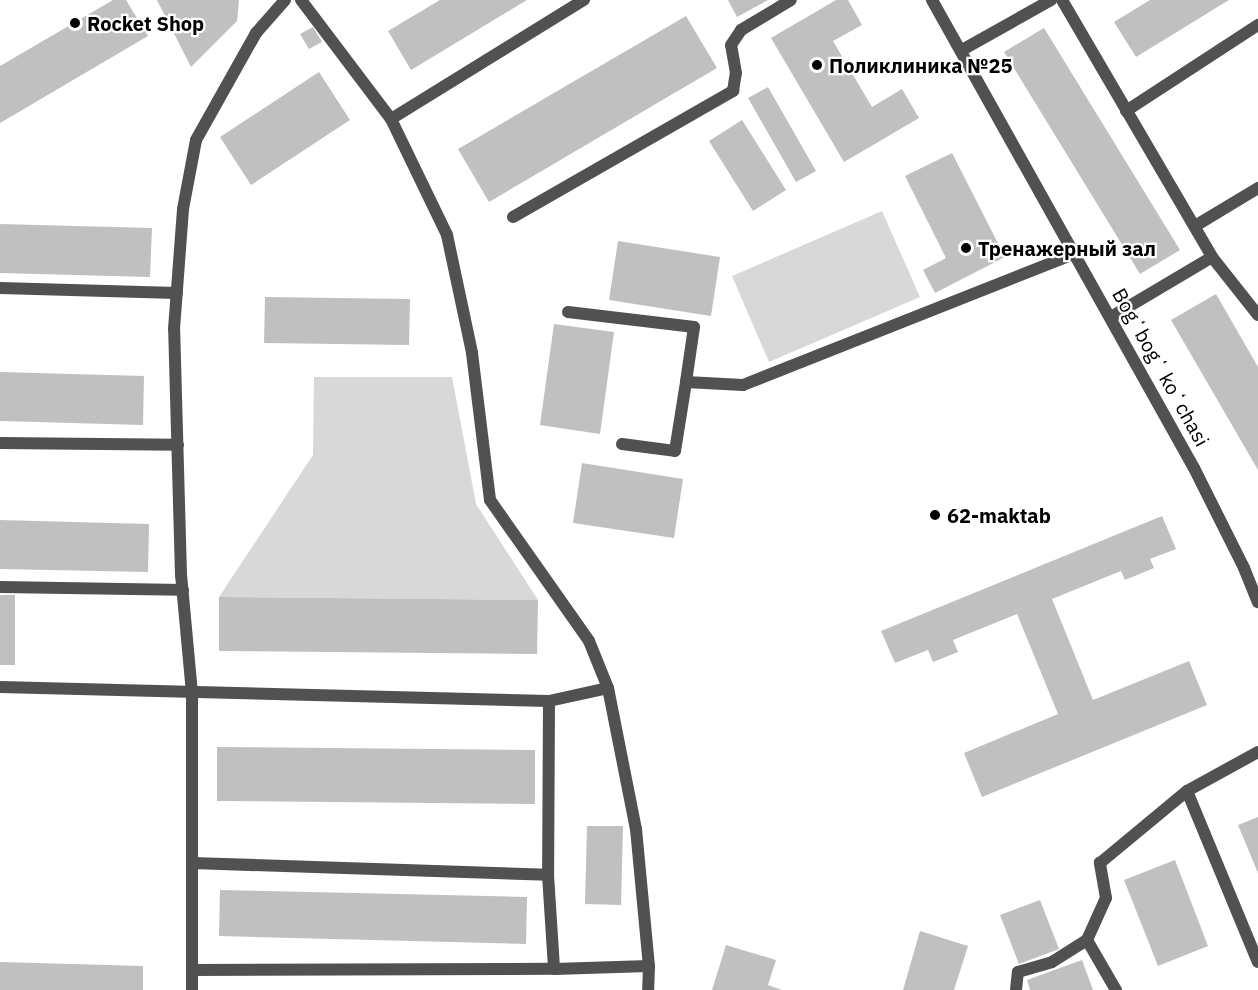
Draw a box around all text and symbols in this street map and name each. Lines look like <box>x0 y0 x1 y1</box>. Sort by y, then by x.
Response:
place label: Rocket Shop <box>87 11 204 35</box>
marker: Rocket Shop <box>68 16 82 30</box>
place label: Поликлиника №25 <box>829 53 1012 77</box>
marker: Поликлиника №25 <box>810 58 824 72</box>
place label: Тренажерный зал <box>978 236 1156 260</box>
marker: Тренажерный зал <box>959 241 973 255</box>
street label: Bogʻbogʻ koʻchasi <box>1108 284 1214 450</box>
place label: 62-maktab <box>947 503 1051 527</box>
marker: 62-maktab <box>928 508 942 522</box>

